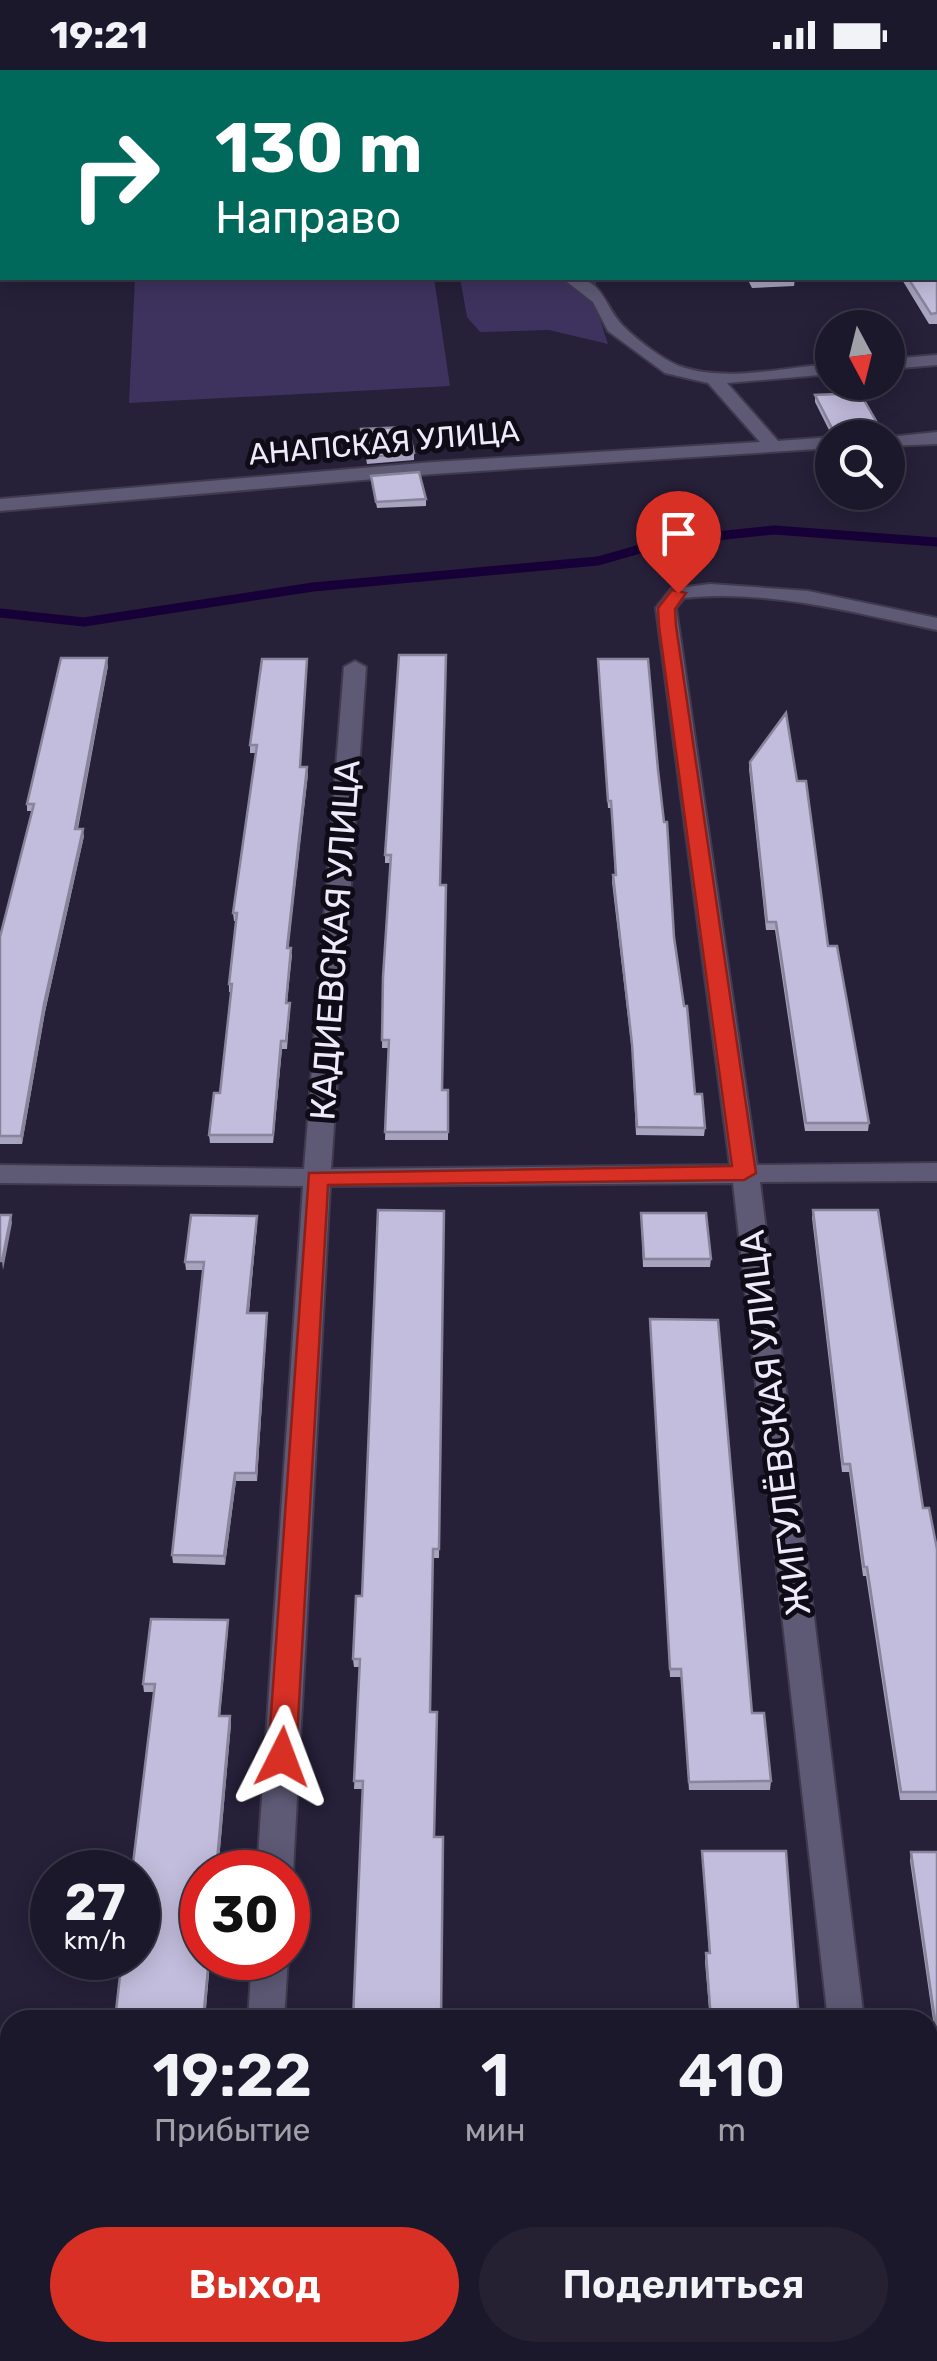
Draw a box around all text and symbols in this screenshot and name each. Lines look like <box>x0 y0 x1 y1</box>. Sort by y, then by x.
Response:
text: 19:21 <box>50 12 148 58</box>
text: 130 m <box>215 107 423 190</box>
icon: right <box>50 110 180 240</box>
text: Направо <box>215 191 401 244</box>
north arrow <box>815 310 905 400</box>
map controls <box>815 310 905 510</box>
street label: АНАПСКАЯ УЛИЦА <box>247 413 521 473</box>
button: search <box>815 420 905 510</box>
pin <box>636 491 721 594</box>
icon: arrive <box>651 506 706 561</box>
street label: КАДИЕВСКАЯ УЛИЦА <box>301 758 369 1122</box>
street label: ЖИГУЛЁВСКАЯ УЛИЦА <box>731 1228 819 1618</box>
position arrow <box>230 1705 334 1809</box>
speed limit sign: 30 <box>180 1850 310 1980</box>
text: 27 <box>64 1873 126 1933</box>
text: km/h <box>64 1926 126 1955</box>
text: 19:22 <box>153 2040 312 2111</box>
text: 1 <box>481 2040 509 2111</box>
text: 410 <box>678 2040 785 2111</box>
text: Прибытие <box>154 2111 311 2149</box>
text: мин <box>465 2111 525 2149</box>
text: m <box>717 2111 746 2149</box>
button: Выход <box>50 2227 459 2342</box>
button: Поделиться <box>479 2227 888 2342</box>

